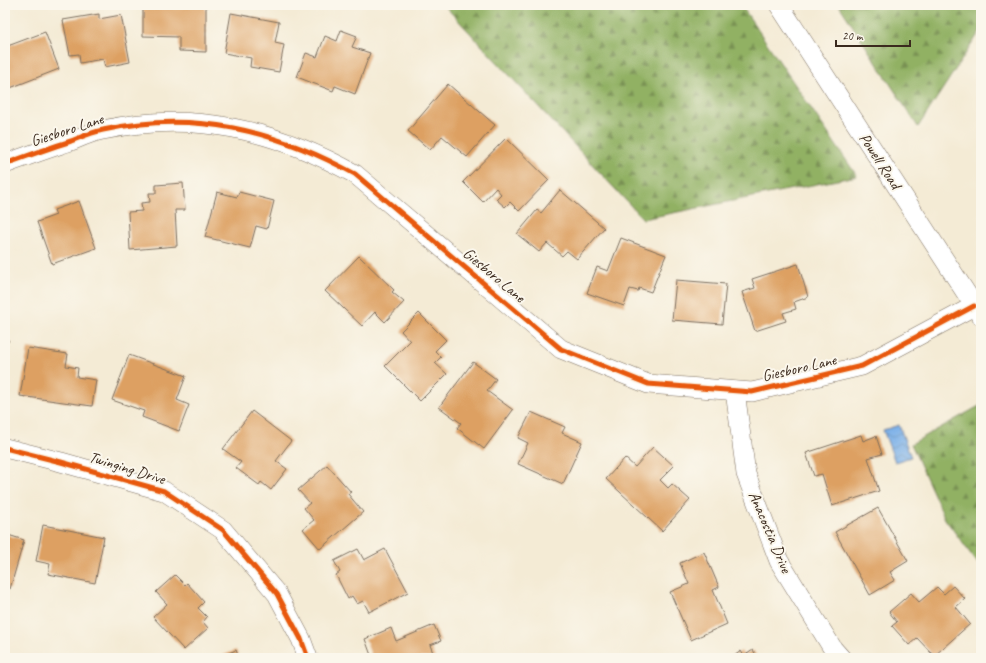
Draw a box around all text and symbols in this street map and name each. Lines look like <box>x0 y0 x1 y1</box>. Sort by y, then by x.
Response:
scale bar <box>836 22 910 48</box>
text: 20 m <box>842 28 864 44</box>
street label: Giesboro Lane <box>28 108 108 151</box>
street label: Powell Road <box>855 129 907 195</box>
street label: Giesboro Lane <box>459 243 531 308</box>
street label: Giesboro Lane <box>760 349 840 386</box>
street label: Twinging Drive <box>87 447 169 490</box>
street label: Anacostia Drive <box>744 488 797 577</box>

